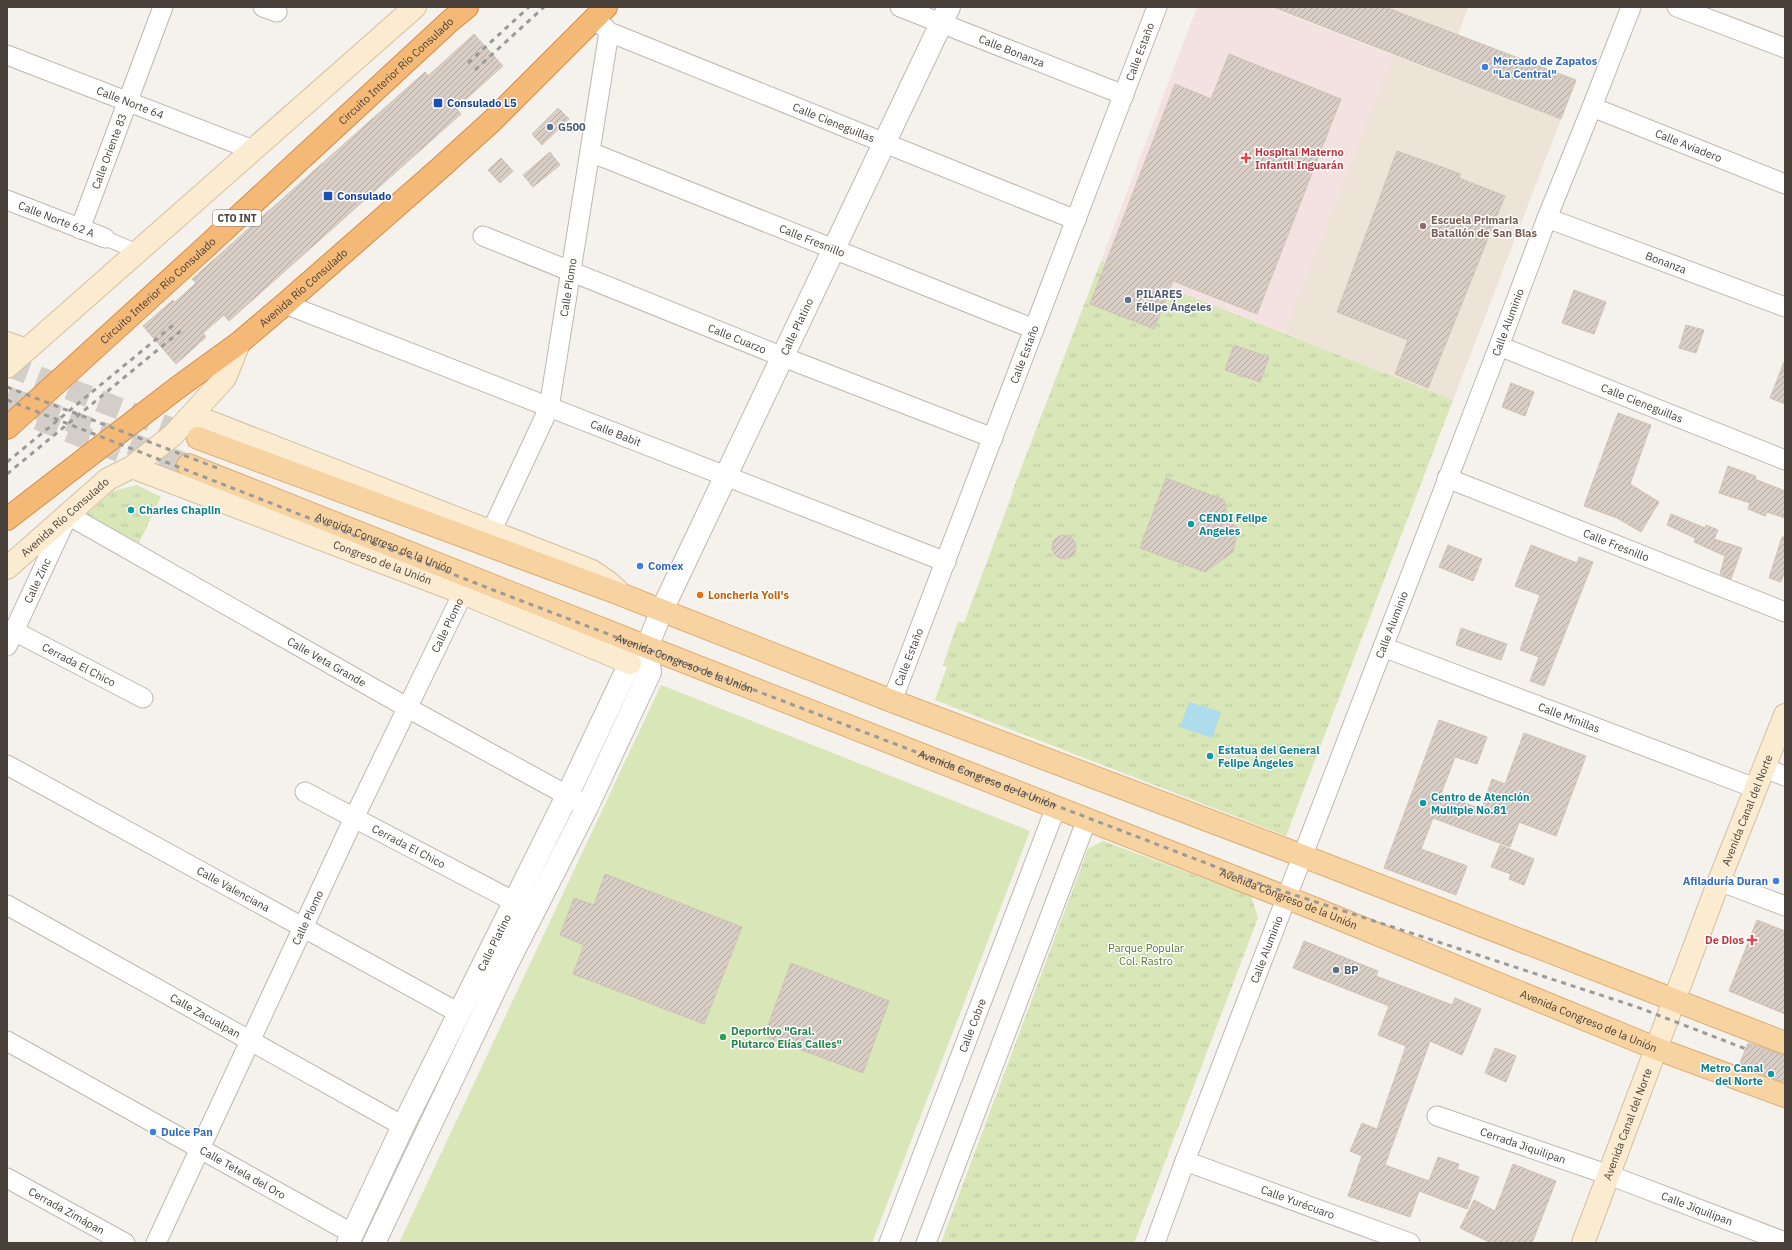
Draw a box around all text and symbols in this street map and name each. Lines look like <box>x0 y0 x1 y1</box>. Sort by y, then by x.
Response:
street label: Circuito Interior Río Consulado <box>336 14 456 128</box>
street label: Calle Estaño <box>1122 21 1157 83</box>
street label: Calle Bonanza <box>977 32 1047 70</box>
place label: Mercado de Zapatos "La Central" <box>1493 54 1598 81</box>
marker: Mercado de Zapatos "La Central" <box>1480 62 1490 72</box>
street label: Calle Norte 64 <box>94 83 166 122</box>
place label: Consulado L5 <box>447 96 517 110</box>
marker: Consulado L5 <box>432 97 444 109</box>
street label: Calle Cieneguillas <box>791 100 877 145</box>
street label: Calle Oriente 83 <box>89 111 130 191</box>
place label: G500 <box>558 120 586 134</box>
marker: G500 <box>545 122 555 132</box>
street label: Calle Aviadero <box>1653 126 1724 165</box>
place label: Hospital Materno Infantil Inguarán <box>1255 145 1344 172</box>
marker: Hospital Materno Infantil Inguarán <box>1240 152 1252 164</box>
place label: Consulado <box>337 189 392 203</box>
marker: Consulado <box>322 190 334 202</box>
street label: Calle Norte 62 A <box>16 198 97 240</box>
road number: CTO INT <box>213 210 261 226</box>
place label: Escuela Primaria Batallón de San Blas <box>1431 213 1538 240</box>
street label: Calle Fresnillo <box>777 221 847 260</box>
marker: Escuela Primaria Batallón de San Blas <box>1418 221 1428 231</box>
street label: Circuito Interior Río Consulado <box>97 234 219 347</box>
street label: Avenida Río Consulado <box>256 245 350 330</box>
street label: Bonanza <box>1643 248 1689 277</box>
street label: Calle Plomo <box>557 257 580 318</box>
place label: PILARES Félipe Ángeles <box>1136 287 1212 314</box>
street label: Calle Aluminio <box>1489 287 1527 358</box>
marker: PILARES Félipe Ángeles <box>1123 295 1133 305</box>
street label: Calle Platino <box>777 296 816 358</box>
street label: Calle Cuarzo <box>706 320 768 356</box>
street label: Calle Estaño <box>1007 323 1042 385</box>
street label: Calle Cieneguillas <box>1599 380 1685 426</box>
street label: Calle Babit <box>588 417 643 449</box>
street label: Avenida Río Consulado <box>18 474 112 560</box>
place label: Charles Chaplin <box>139 503 221 517</box>
marker: Charles Chaplin <box>126 505 136 515</box>
street label: Avenida Congreso de la Unión <box>314 509 454 577</box>
place label: CENDI Felipe Angeles <box>1199 511 1267 538</box>
marker: CENDI Felipe Angeles <box>1186 519 1196 529</box>
street label: Calle Fresnillo <box>1581 526 1651 564</box>
street label: Congreso de la Unión <box>331 537 433 587</box>
street label: Calle Zinc <box>21 555 54 606</box>
place label: Comex <box>648 559 683 573</box>
marker: Comex <box>635 561 645 571</box>
place label: Loncheria Yoli's <box>708 588 789 602</box>
street label: Calle Aluminio <box>1372 589 1411 660</box>
marker: Loncheria Yoli's <box>695 590 705 600</box>
street label: Calle Plomo <box>428 596 467 655</box>
street label: Calle Estaño <box>891 626 926 688</box>
street label: Avenida Congreso de la Unión <box>614 631 756 696</box>
street label: Calle Veta Grande <box>285 634 369 690</box>
street label: Cerrada El Chico <box>40 640 118 690</box>
street label: Calle Minillas <box>1536 699 1602 736</box>
place label: Estatua del General Felipe Ángeles <box>1218 743 1320 770</box>
street label: Avenida Congreso de la Unión <box>916 746 1058 812</box>
marker: Estatua del General Felipe Ángeles <box>1205 751 1215 761</box>
street label: Avenida Canal del Norte <box>1719 752 1776 868</box>
place label: Centro de Atención Mulitple No.81 <box>1431 790 1530 817</box>
marker: Centro de Atención Mulitple No.81 <box>1418 798 1428 808</box>
street label: Cerrada El Chico <box>369 821 448 871</box>
street label: Calle Valenciana <box>194 863 272 915</box>
street label: Avenida Congreso de la Unión <box>1218 865 1359 932</box>
place label: Afiladuría Duran <box>1683 874 1768 888</box>
marker: Afiladuría Duran <box>1771 876 1781 886</box>
street label: Calle Plomo <box>289 888 326 947</box>
street label: Calle Platino <box>474 912 514 974</box>
street label: Calle Aluminio <box>1247 914 1286 985</box>
place label: De Dios <box>1705 933 1744 947</box>
marker: De Dios <box>1747 935 1757 945</box>
park label: Parque Popular Col. Rastro <box>1108 941 1184 968</box>
place label: BP <box>1344 963 1359 977</box>
marker: BP <box>1331 965 1341 975</box>
street label: Avenida Congreso de la Unión <box>1518 987 1659 1055</box>
street label: Calle Zacualpan <box>167 990 243 1041</box>
street label: Calle Cobre <box>956 996 989 1054</box>
place label: Deportivo "Gral. Plutarco Elías Calles" <box>731 1024 842 1051</box>
marker: Deportivo "Gral. Plutarco Elías Calles" <box>718 1032 728 1042</box>
place label: Metro Canal del Norte <box>1701 1061 1764 1088</box>
street label: Avenida Canal del Norte <box>1600 1066 1655 1182</box>
marker: Metro Canal del Norte <box>1766 1069 1776 1079</box>
street label: Cerrada Jiquilipan <box>1478 1124 1568 1167</box>
place label: Dulce Pan <box>161 1125 213 1139</box>
marker: Dulce Pan <box>148 1127 158 1137</box>
street label: Calle Tetela del Oro <box>197 1143 288 1202</box>
street label: Calle Yurécuaro <box>1259 1182 1337 1222</box>
street label: Cerrada Zimápan <box>26 1184 107 1237</box>
street label: Calle Jiquilipan <box>1659 1189 1735 1228</box>

